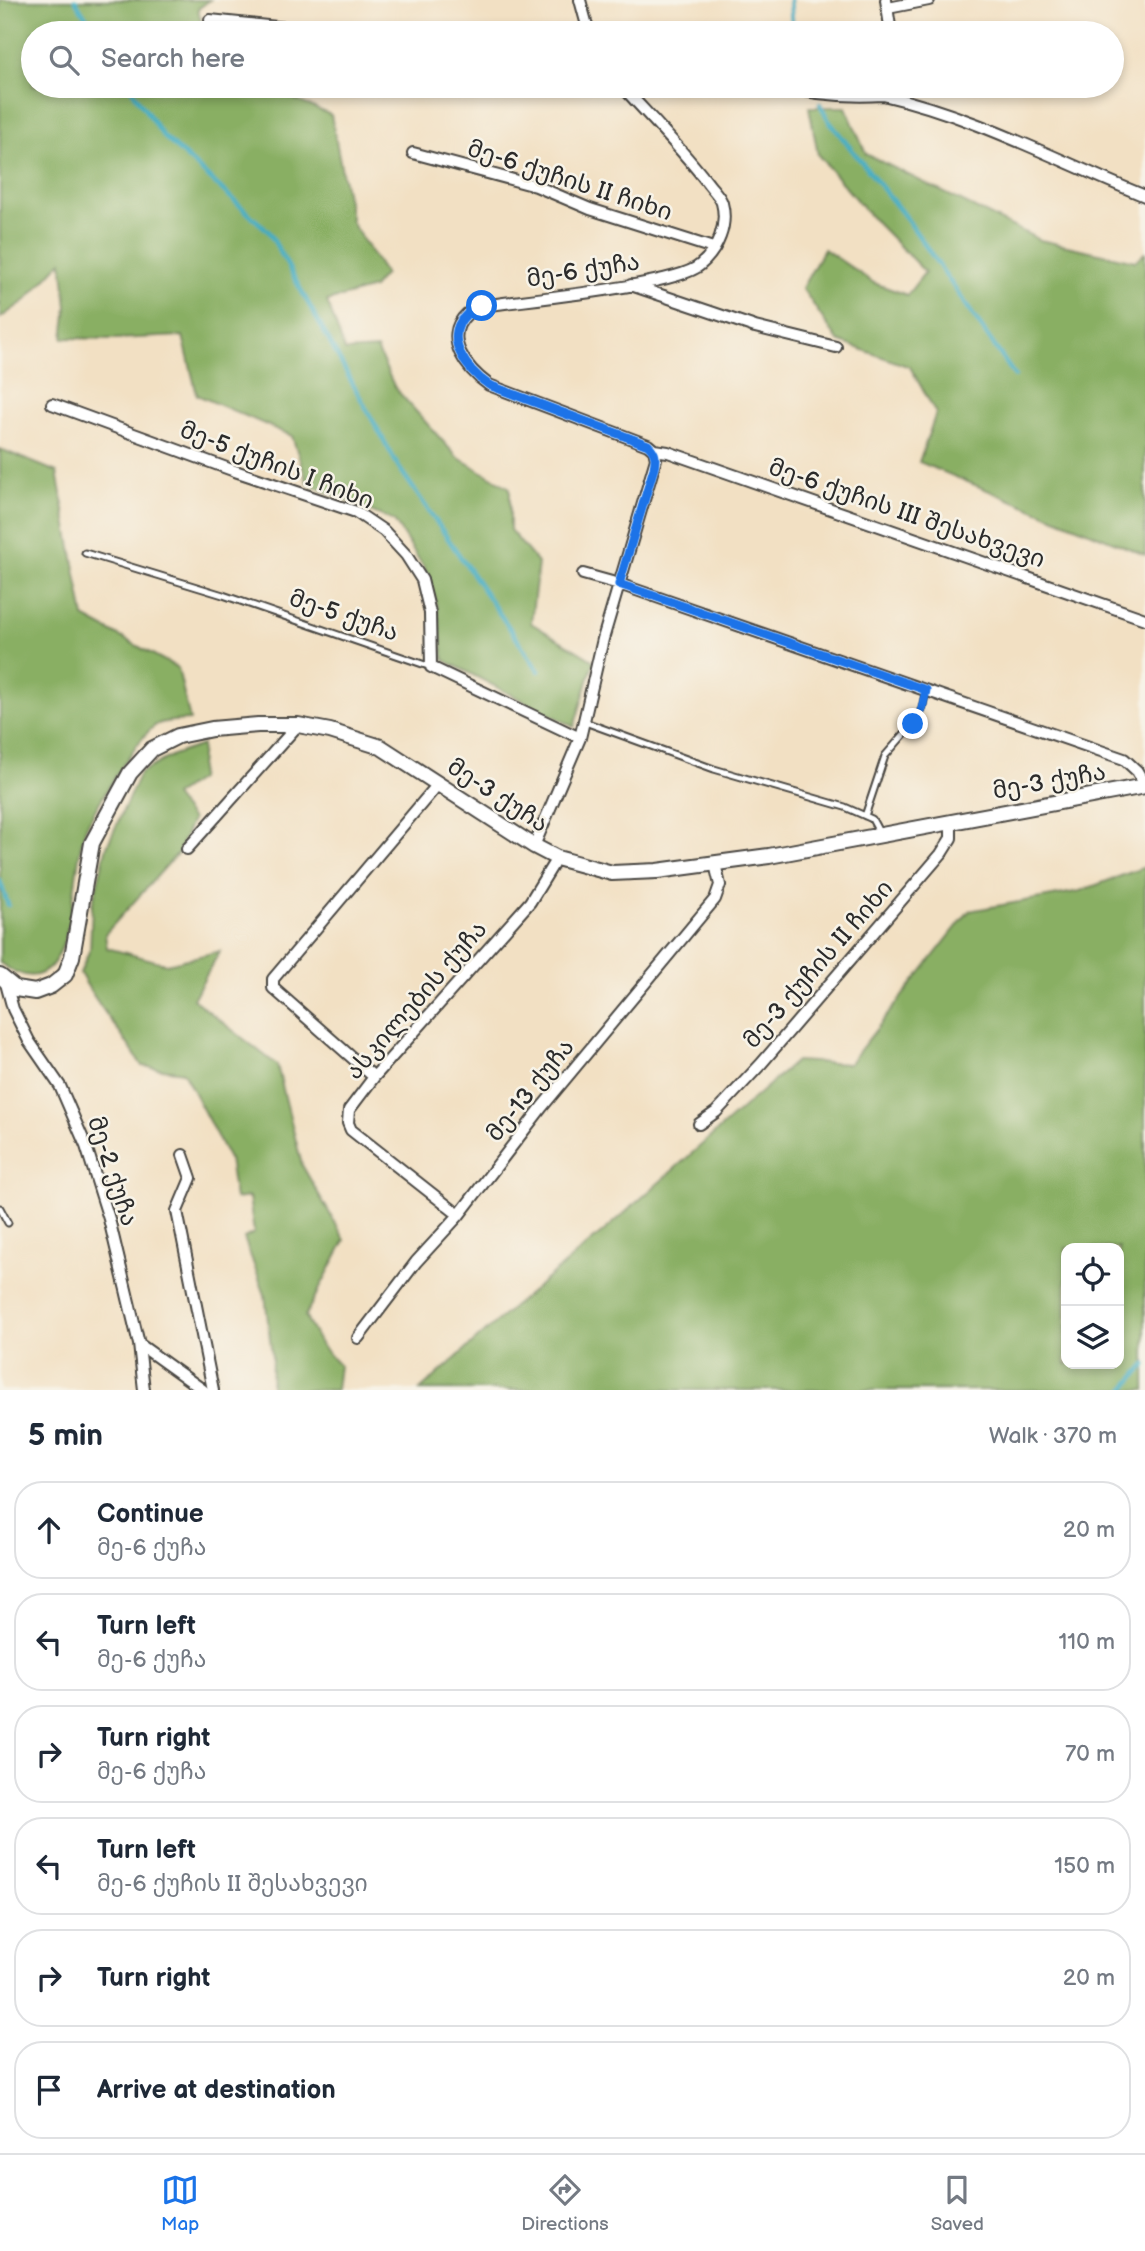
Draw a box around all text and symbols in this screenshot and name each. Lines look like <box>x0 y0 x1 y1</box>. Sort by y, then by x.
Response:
search box <box>21 21 1124 98</box>
icon: search <box>45 41 83 79</box>
text: Search here <box>101 44 245 75</box>
street label: მე-6 ქუჩის II ჩიხი <box>464 134 676 227</box>
street label: მე-6 ქუჩა <box>524 247 642 294</box>
route start <box>466 290 497 321</box>
street label: მე-5 ქუჩის I ჩიხი <box>176 415 378 516</box>
street label: მე-6 ქუჩის III შესახვევი <box>765 453 1049 574</box>
street label: მე-5 ქუჩა <box>286 583 402 648</box>
route end <box>897 708 928 739</box>
street label: მე-3 ქუჩა <box>442 752 554 839</box>
street label: მე-3 ქუჩა <box>990 757 1108 806</box>
street label: მე-3 ქუჩის II ჩიხი <box>737 874 899 1054</box>
street label: ასკილების ქუჩა <box>340 915 493 1085</box>
street label: მე-13 ქუჩა <box>480 1033 581 1147</box>
street label: მე-2 ქუჩა <box>81 1113 144 1230</box>
map controls <box>1061 1243 1124 1369</box>
button: locate <box>1061 1243 1124 1306</box>
button: layers <box>1061 1306 1124 1369</box>
text: 5 min <box>28 1418 103 1454</box>
text: Walk · 370 m <box>989 1422 1117 1450</box>
text: Continue <box>97 1499 204 1530</box>
icon: ahead <box>30 1511 68 1549</box>
text: 20 m <box>1063 1516 1115 1544</box>
text: მე-6 ქუჩა <box>97 1534 206 1562</box>
text: Turn left <box>97 1611 196 1642</box>
icon: left <box>30 1623 68 1661</box>
text: 110 m <box>1058 1628 1115 1656</box>
text: მე-6 ქუჩა <box>97 1646 206 1674</box>
text: Turn right <box>97 1723 210 1754</box>
icon: right <box>30 1735 68 1773</box>
text: 70 m <box>1065 1740 1115 1768</box>
text: მე-6 ქუჩა <box>97 1758 206 1786</box>
text: Turn left <box>97 1835 196 1866</box>
icon: left <box>30 1847 68 1885</box>
text: 150 m <box>1054 1852 1115 1880</box>
text: მე-6 ქუჩის II შესახვევი <box>97 1870 368 1898</box>
icon: right <box>30 1959 68 1997</box>
text: Turn right <box>97 1963 210 1994</box>
text: 20 m <box>1063 1964 1115 1992</box>
icon: arrive <box>30 2071 68 2109</box>
text: Arrive at destination <box>97 2075 336 2106</box>
tab: Map <box>161 2171 199 2236</box>
tab: Directions <box>521 2171 609 2236</box>
tab: Saved <box>931 2171 984 2236</box>

